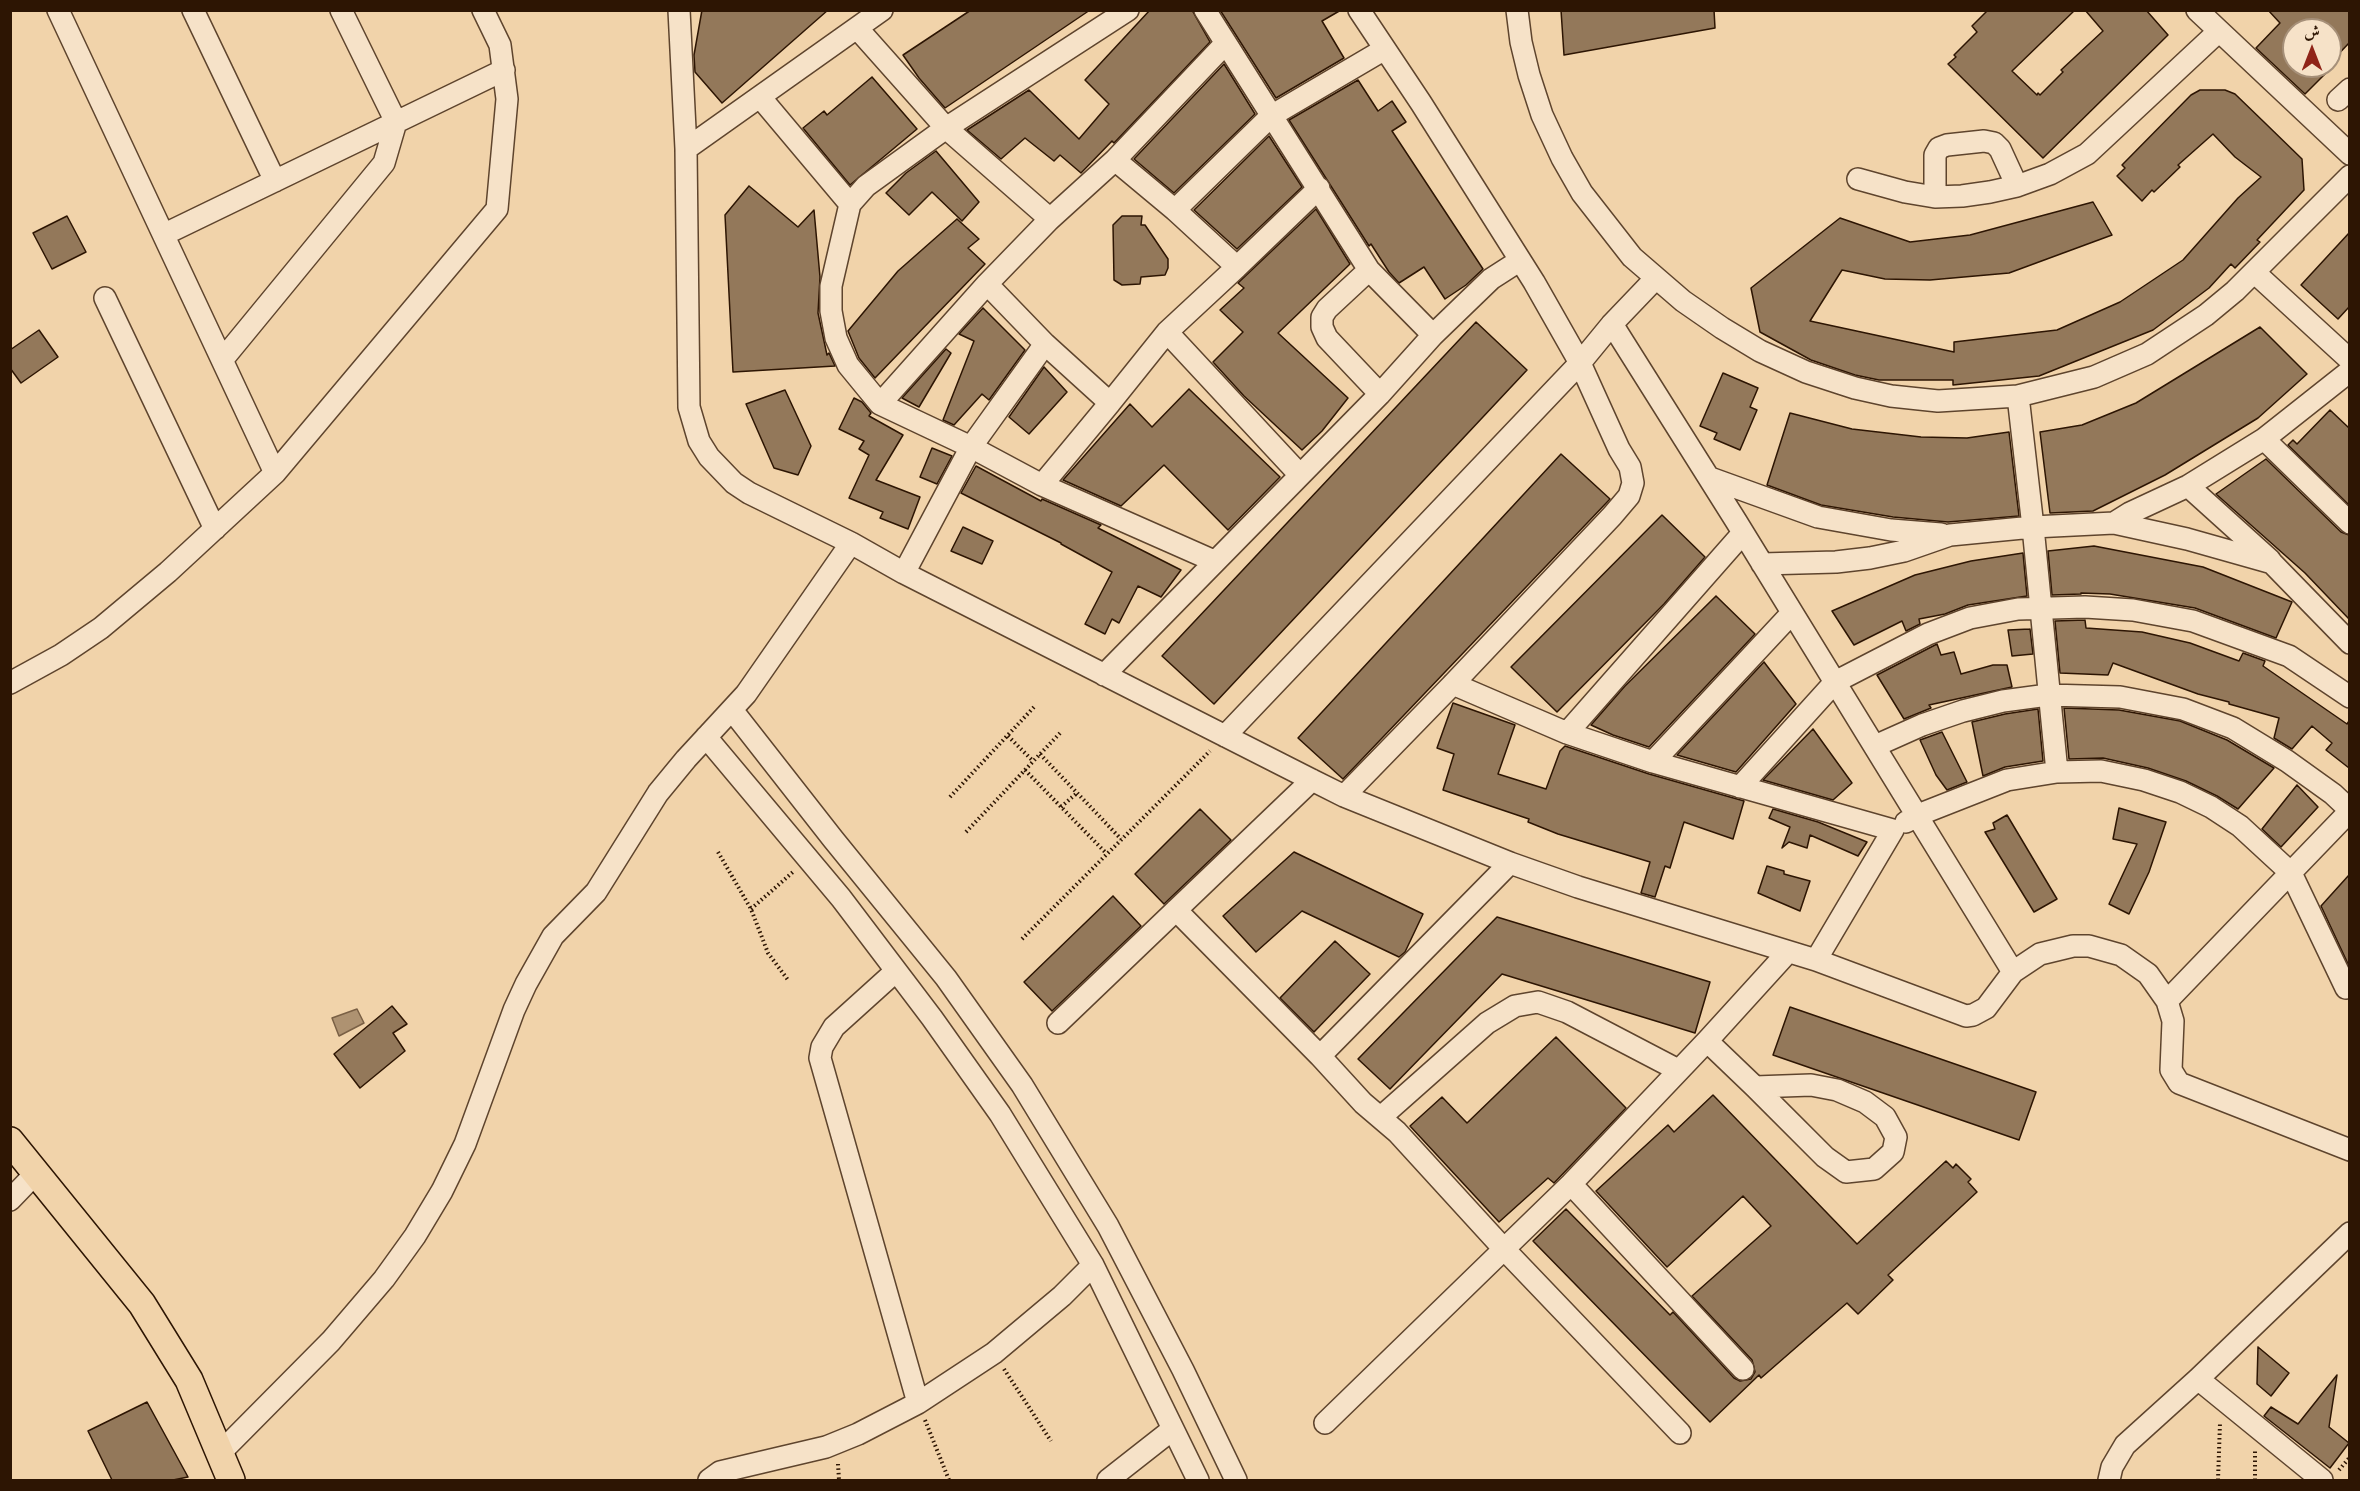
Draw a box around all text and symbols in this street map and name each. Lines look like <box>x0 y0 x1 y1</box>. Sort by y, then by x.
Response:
north arrow <box>2282 18 2342 78</box>
text: ش <box>2304 22 2320 41</box>

